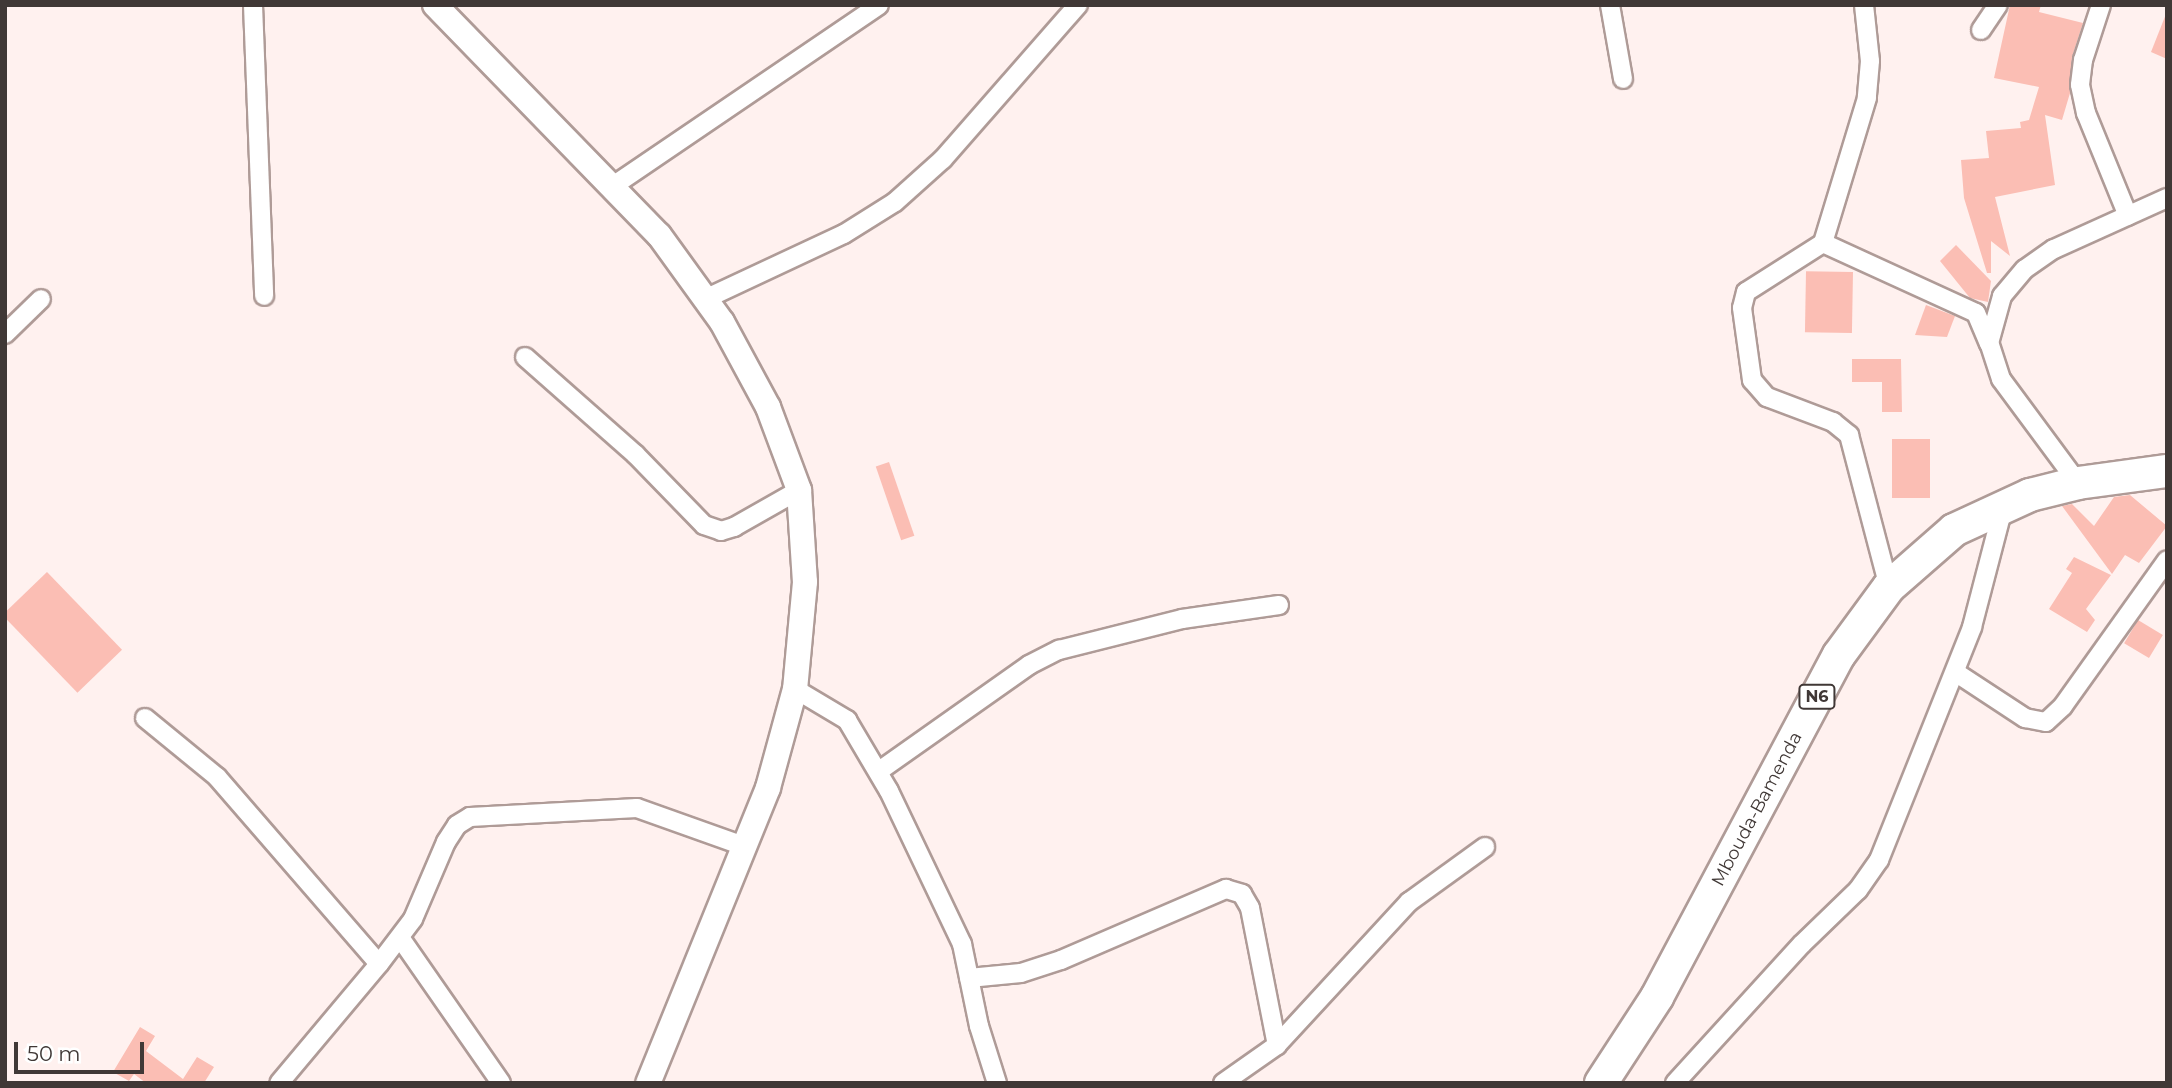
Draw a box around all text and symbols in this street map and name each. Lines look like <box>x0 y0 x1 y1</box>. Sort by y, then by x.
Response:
road number: N6 <box>1798 684 1836 710</box>
street label: Mbouda-Bamenda <box>1707 728 1807 890</box>
scale bar <box>18 1028 147 1072</box>
text: 50 m <box>27 1041 81 1066</box>

